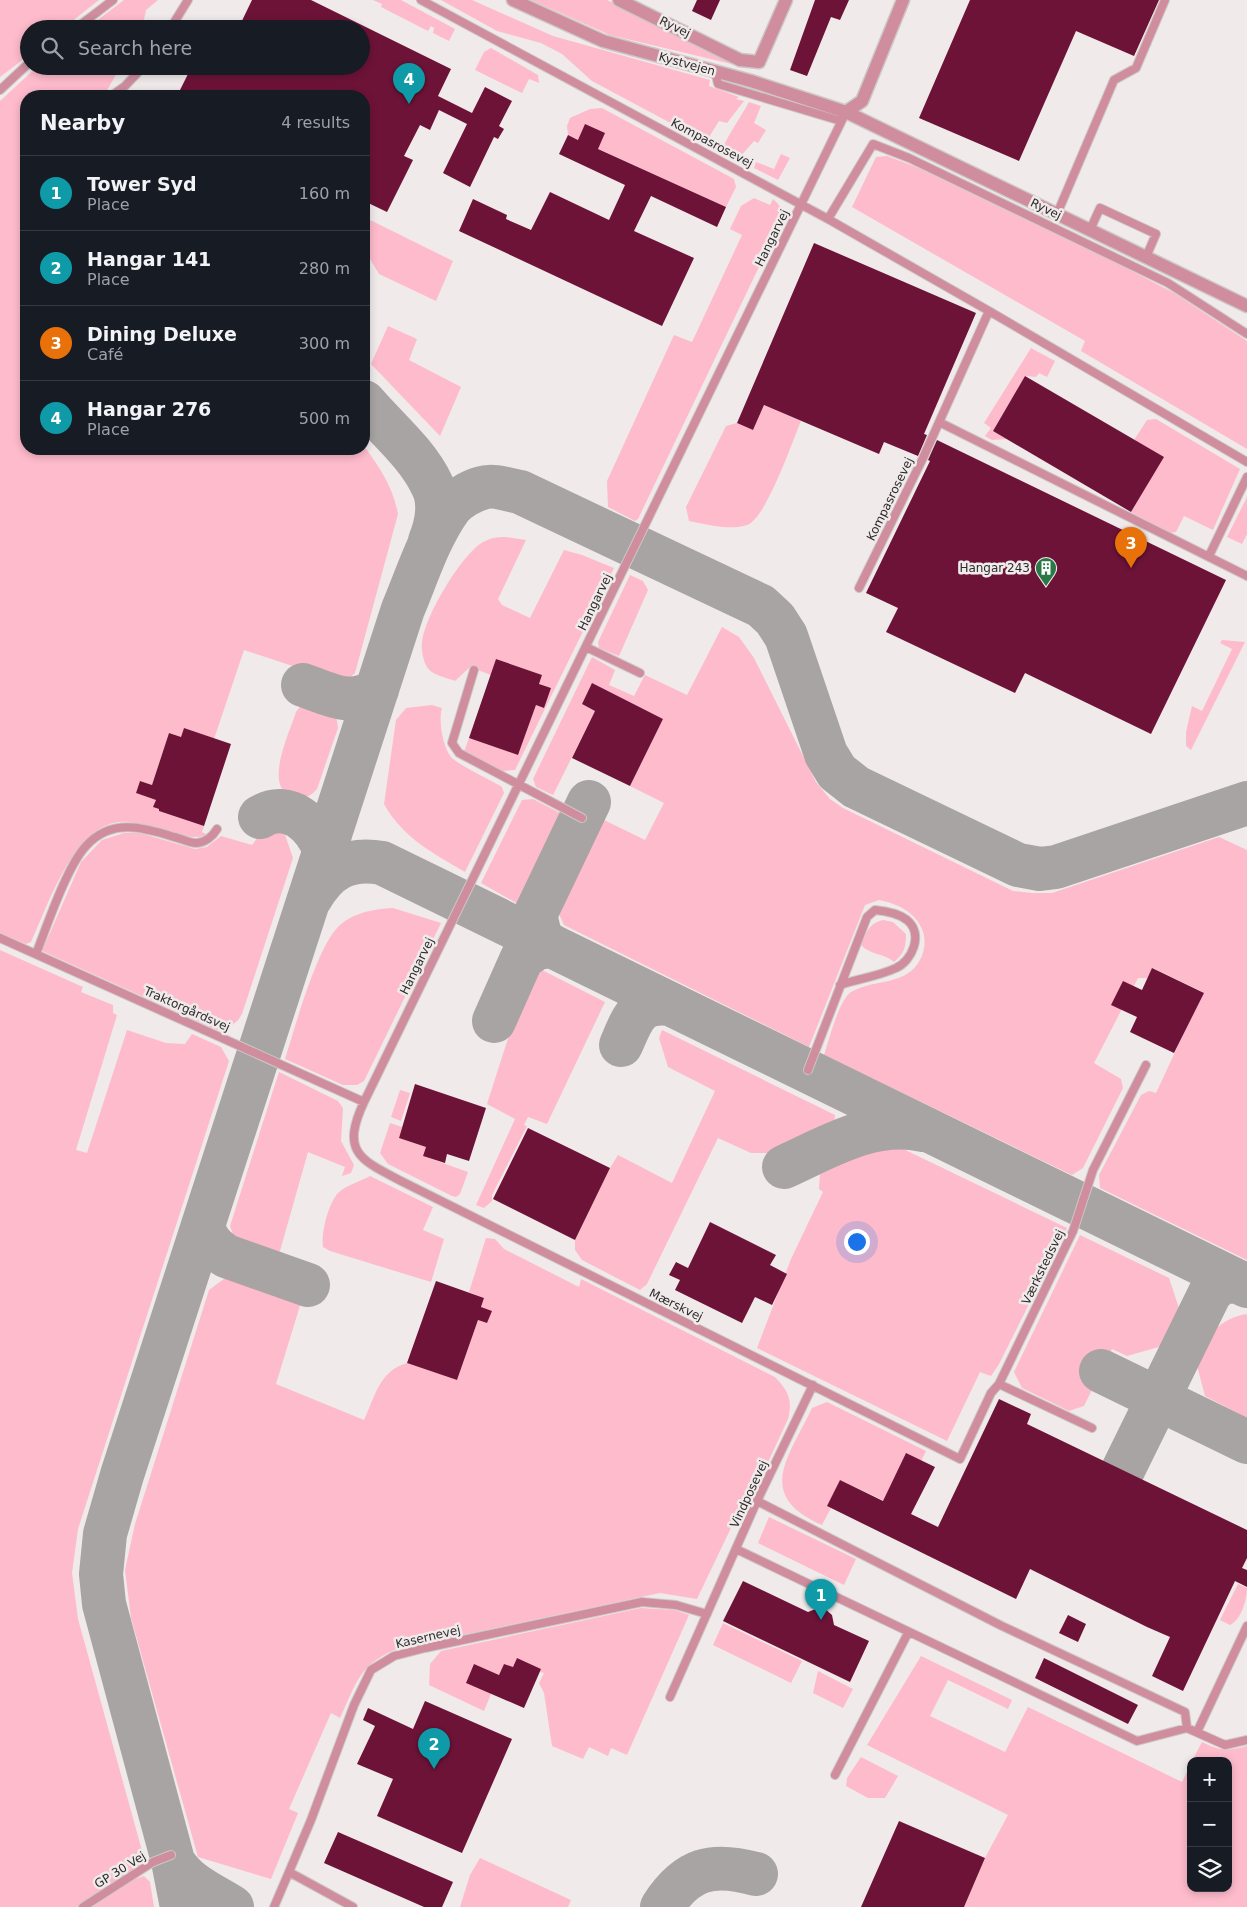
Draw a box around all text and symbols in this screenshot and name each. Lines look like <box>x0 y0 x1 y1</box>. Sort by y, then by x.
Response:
street label: Ryvej <box>657 14 693 40</box>
search box <box>20 20 370 75</box>
icon: search <box>38 34 66 62</box>
text: Search here <box>78 37 192 59</box>
street label: Kystvejen <box>657 50 717 78</box>
pin: 4 <box>393 63 425 104</box>
text: Nearby <box>40 111 125 135</box>
text: 4 results <box>281 113 350 132</box>
street label: Kompasrosevej <box>669 115 755 171</box>
text: Tower Syd <box>87 173 197 195</box>
text: 1 <box>50 184 62 203</box>
text: 160 m <box>299 184 350 203</box>
text: Place <box>87 195 130 214</box>
street label: Ryvej <box>1028 196 1064 222</box>
street label: Hangarvej <box>752 207 792 269</box>
text: Hangar 141 <box>87 248 211 270</box>
text: 2 <box>50 259 62 278</box>
text: 280 m <box>299 259 350 278</box>
text: Place <box>87 270 130 289</box>
text: Dining Deluxe <box>87 323 237 345</box>
text: 3 <box>50 334 62 353</box>
text: 300 m <box>299 334 350 353</box>
text: Café <box>87 345 123 364</box>
text: Hangar 276 <box>87 398 211 420</box>
text: 4 <box>50 409 62 428</box>
text: 500 m <box>299 409 350 428</box>
text: Place <box>87 420 130 439</box>
street label: Kompasrosevej <box>864 455 916 543</box>
pin: 3 <box>1115 527 1147 568</box>
building icon: Hangar 243 <box>1034 556 1058 587</box>
place label: Hangar 243 <box>959 561 1030 575</box>
street label: Hangarvej <box>575 571 615 633</box>
street label: Hangarvej <box>397 935 437 997</box>
street label: Traktorgårdsvej <box>141 983 232 1034</box>
street label: Værkstedsvej <box>1019 1227 1067 1307</box>
your location <box>844 1229 870 1255</box>
street label: Mærskvej <box>647 1286 705 1324</box>
street label: Vindposevej <box>727 1458 771 1530</box>
pin: 1 <box>805 1579 837 1620</box>
street label: Kasernevej <box>394 1623 462 1651</box>
pin: 2 <box>418 1728 450 1769</box>
map controls <box>1187 1757 1232 1892</box>
button: + <box>1187 1757 1232 1802</box>
button: − <box>1187 1802 1232 1847</box>
button: layers <box>1187 1847 1232 1892</box>
street label: GP 30 Vej <box>92 1849 148 1891</box>

